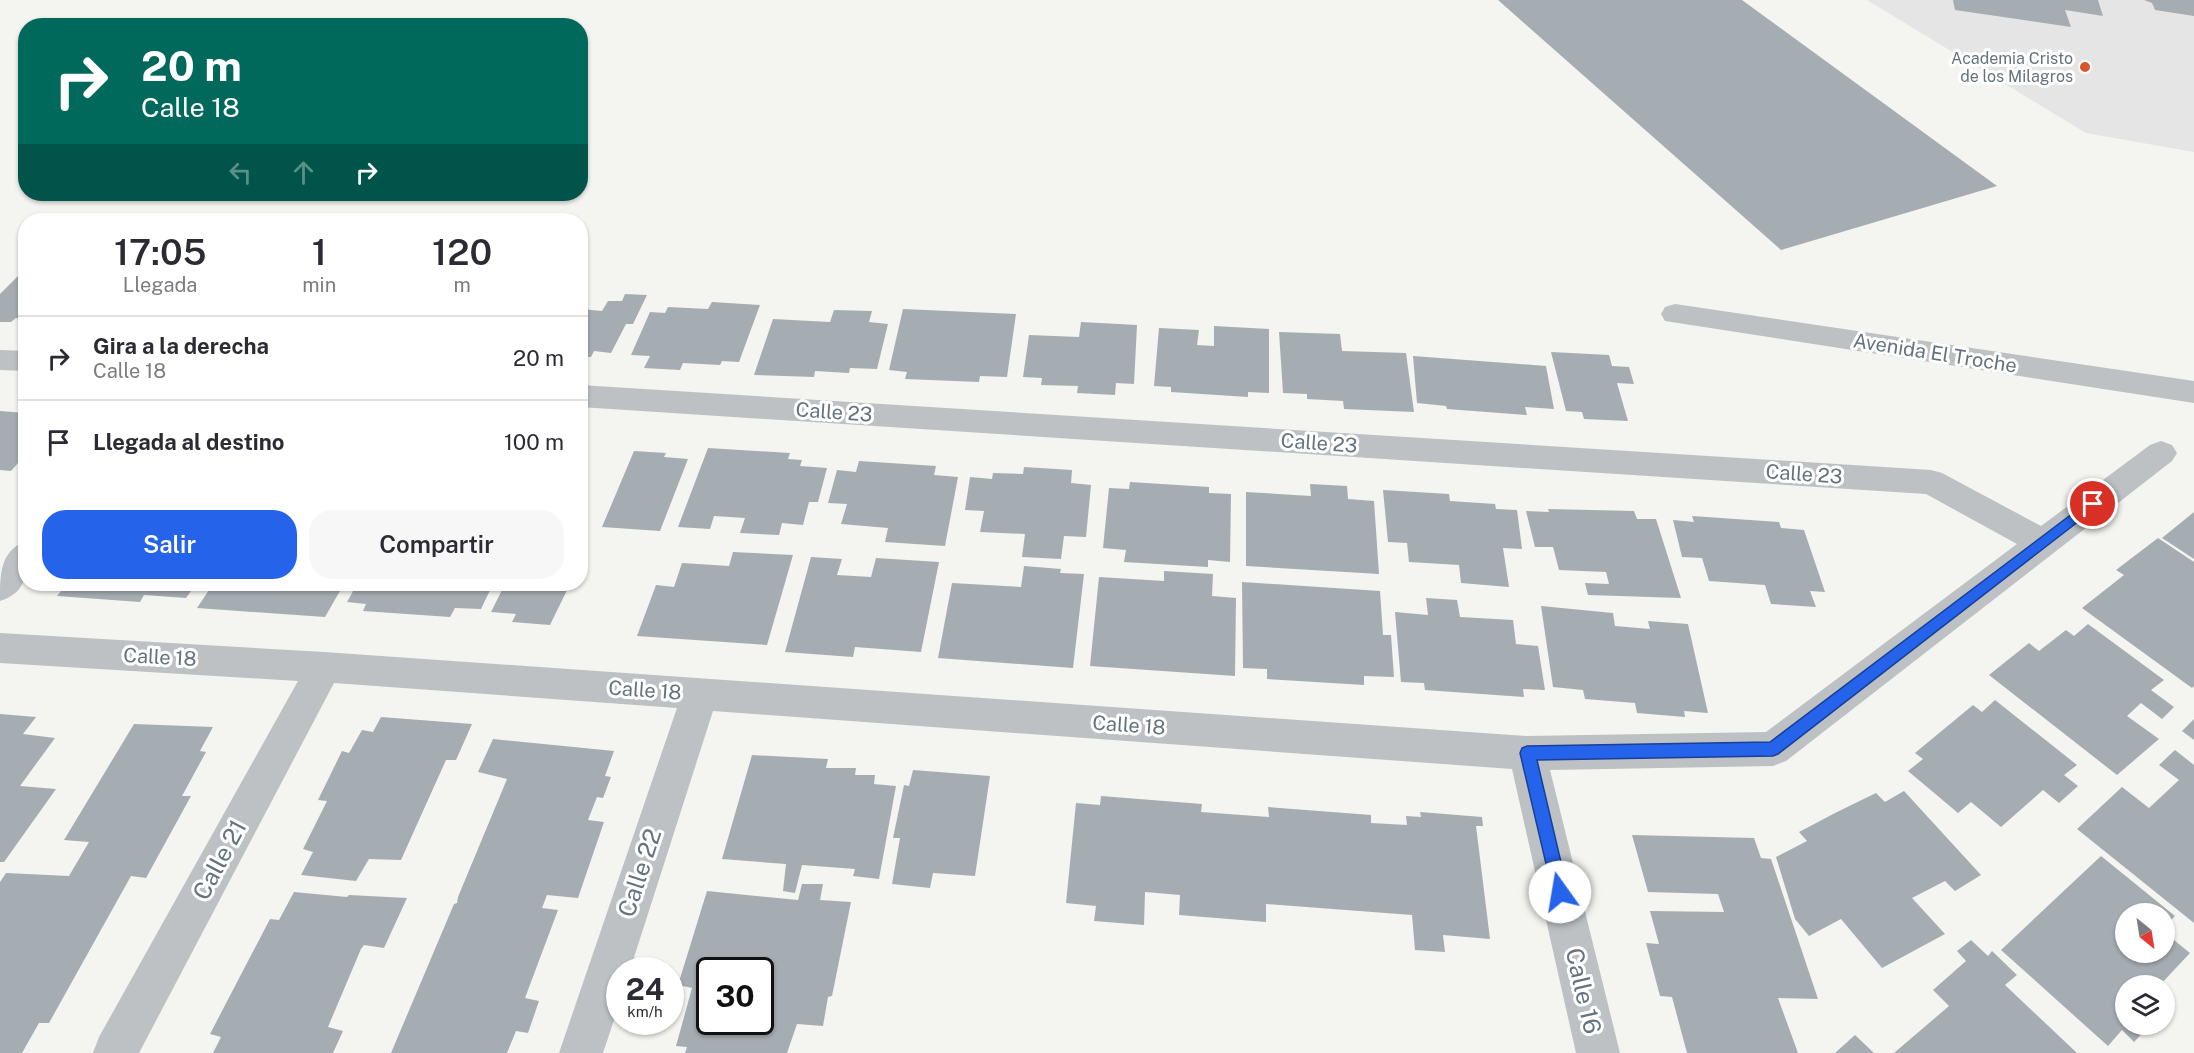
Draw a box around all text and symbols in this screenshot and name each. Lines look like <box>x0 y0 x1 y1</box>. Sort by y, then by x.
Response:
text: 20 m <box>141 41 242 90</box>
icon: right <box>42 42 120 120</box>
place label: Academia Cristo de los Milagros <box>1951 49 2073 86</box>
marker: Academia Cristo de los Milagros <box>2078 60 2092 74</box>
text: Calle 18 <box>141 91 240 123</box>
icon: left <box>224 156 257 189</box>
icon: ahead <box>287 156 320 189</box>
icon: right <box>350 156 383 189</box>
text: 17:05 <box>114 231 206 273</box>
text: 1 <box>312 231 327 273</box>
text: 120 <box>432 231 492 273</box>
text: Llegada <box>123 273 197 297</box>
text: min <box>302 273 336 297</box>
text: m <box>453 273 471 297</box>
street label: Avenida El Troche <box>1851 328 2019 378</box>
text: Gira a la derecha <box>93 333 269 359</box>
icon: right <box>42 342 75 375</box>
text: 20 m <box>513 345 564 371</box>
text: Calle 18 <box>93 359 166 383</box>
street label: Calle 23 <box>795 397 873 427</box>
icon: arrive <box>42 426 75 459</box>
street label: Calle 23 <box>1280 428 1358 458</box>
text: Llegada al destino <box>93 429 284 455</box>
text: 100 m <box>504 429 564 455</box>
street label: Calle 23 <box>1765 459 1843 489</box>
pin <box>2067 478 2118 529</box>
icon: arrive <box>2076 487 2109 520</box>
button: Salir <box>42 510 297 579</box>
button: Compartir <box>309 510 564 579</box>
street label: Calle 18 <box>123 643 197 671</box>
street label: Calle 18 <box>608 675 682 705</box>
street label: Calle 18 <box>1092 710 1166 740</box>
street label: Calle 21 <box>186 815 252 904</box>
street label: Calle 22 <box>612 825 666 920</box>
position arrow <box>1528 860 1592 924</box>
north arrow <box>2115 903 2175 963</box>
map controls <box>2115 903 2175 1035</box>
street label: Calle 16 <box>1561 945 1607 1036</box>
speed limit sign: 30 <box>696 957 774 1035</box>
text: 24 <box>626 971 664 1007</box>
button: layers <box>2115 975 2175 1035</box>
text: km/h <box>627 1003 663 1020</box>

